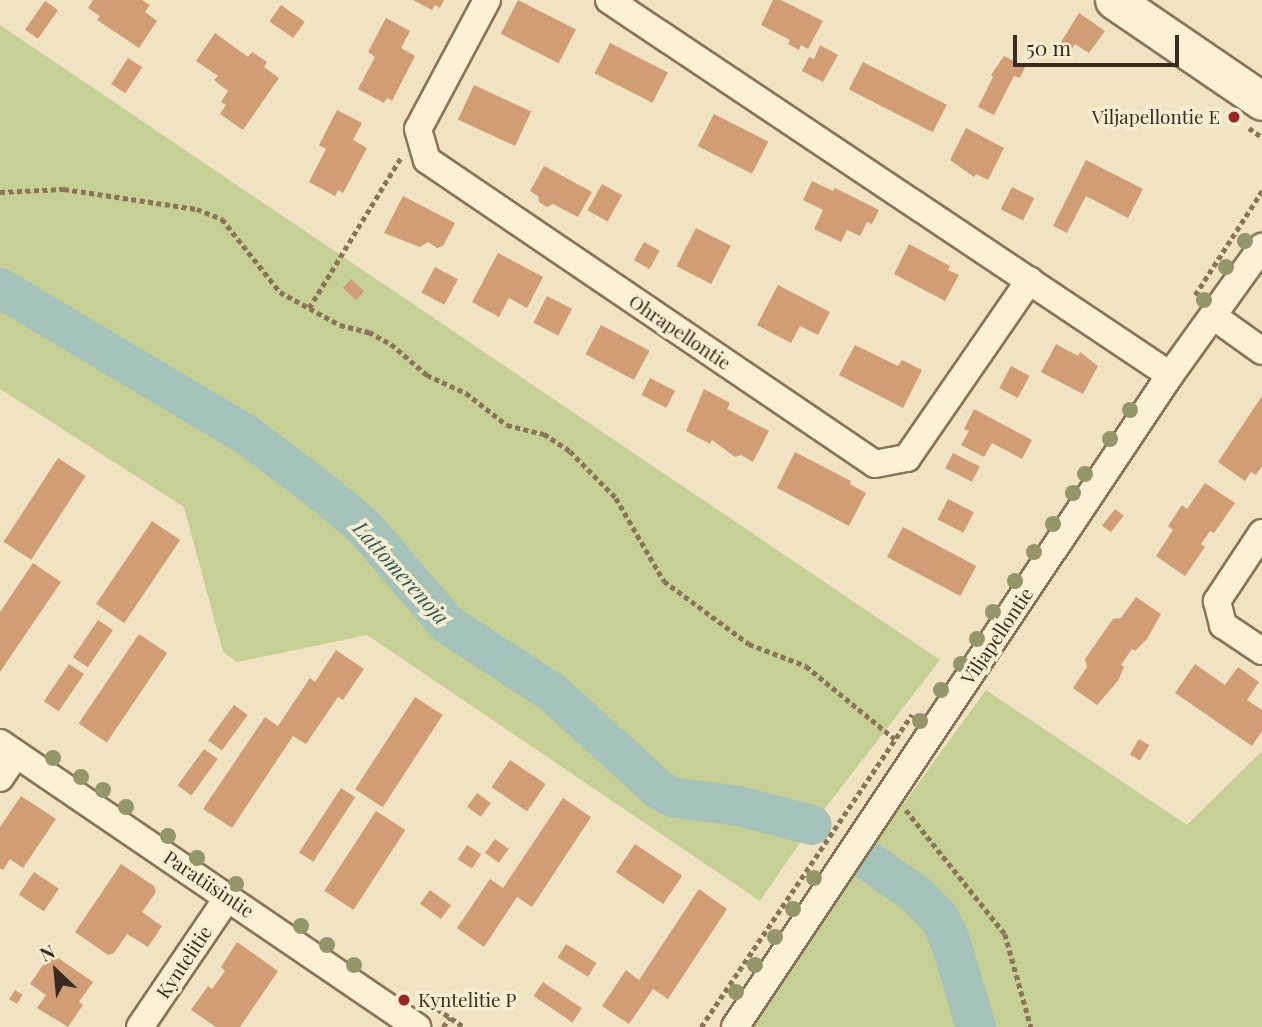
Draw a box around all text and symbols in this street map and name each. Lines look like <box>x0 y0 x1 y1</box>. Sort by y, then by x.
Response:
scale bar <box>1017 21 1183 65</box>
text: 50 m <box>1026 33 1071 61</box>
place label: Viljapellontie E <box>1092 106 1220 128</box>
marker: Viljapellontie E <box>1226 109 1242 125</box>
street label: Ohrapellontie <box>625 290 735 374</box>
water label: Lattomerenoja <box>349 515 455 629</box>
street label: Viljapellontie <box>956 583 1038 689</box>
street label: Paratiisintie <box>160 846 258 922</box>
street label: Kyntelitie <box>151 921 217 1003</box>
north arrow <box>21 936 91 1006</box>
text: N <box>35 937 59 967</box>
place label: Kyntelitie P <box>418 989 516 1011</box>
marker: Kyntelitie P <box>396 992 412 1008</box>

